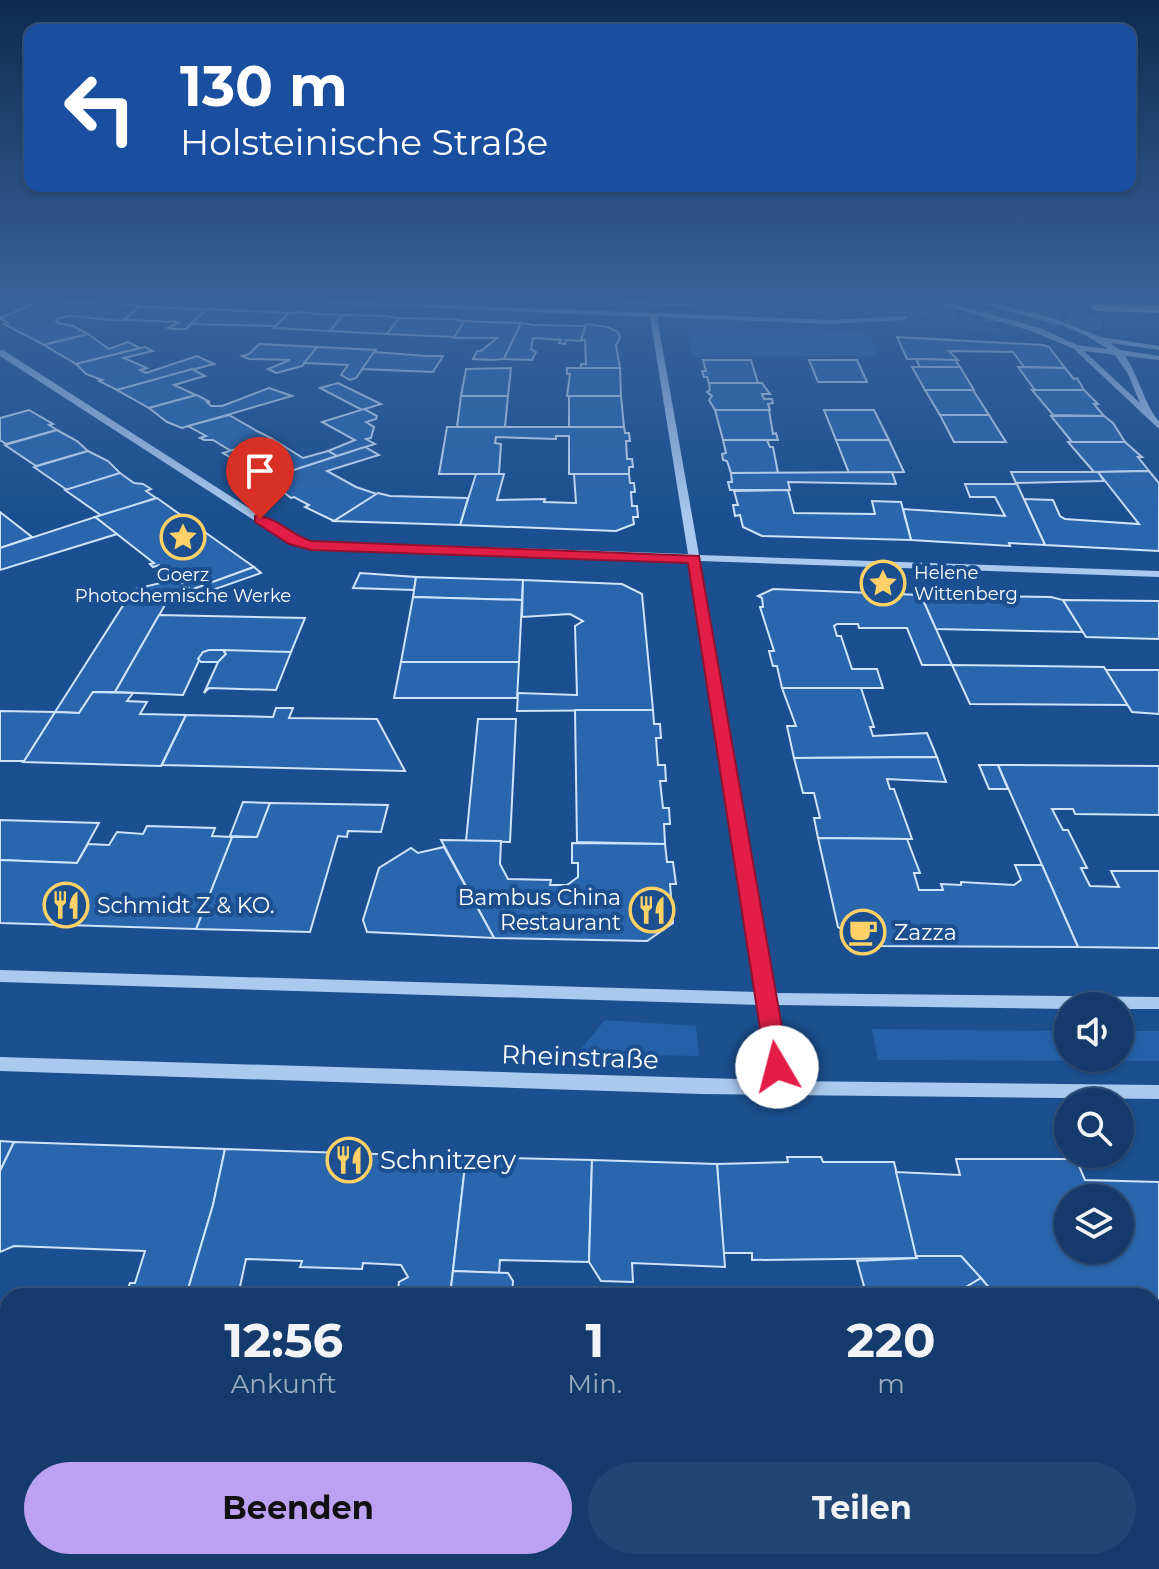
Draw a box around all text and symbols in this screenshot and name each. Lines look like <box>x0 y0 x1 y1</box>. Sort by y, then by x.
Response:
text: 130 m <box>180 52 348 120</box>
icon: left <box>48 56 152 160</box>
text: Holsteinische Straße <box>180 120 548 164</box>
pin <box>226 437 294 519</box>
icon: arrive <box>238 449 282 493</box>
place icon: Goerz Photochemische Werke <box>159 513 207 561</box>
place icon: Helene Wittenberg <box>859 559 907 607</box>
place label: Helene Wittenberg <box>914 562 1018 605</box>
place label: Goerz Photochemische Werke <box>75 564 291 607</box>
restaurant icon: Schmidt Z & KO. <box>42 881 90 929</box>
place label: Bambus China Restaurant <box>458 884 621 936</box>
restaurant icon: Bambus China Restaurant <box>628 886 676 934</box>
place label: Schmidt Z & KO. <box>97 892 274 919</box>
cafe icon: Zazza <box>839 908 887 956</box>
place label: Zazza <box>894 919 957 946</box>
map controls <box>1054 992 1134 1264</box>
button: sound <box>1054 992 1134 1072</box>
position arrow <box>735 1025 819 1109</box>
street label: Rheinstraße <box>501 1038 659 1076</box>
button: search <box>1054 1088 1134 1168</box>
restaurant icon: Schnitzery <box>325 1136 373 1184</box>
place label: Schnitzery <box>380 1144 517 1176</box>
button: layers <box>1054 1184 1134 1264</box>
text: 12:56 <box>224 1311 343 1369</box>
text: 1 <box>585 1311 604 1369</box>
text: 220 <box>846 1311 936 1369</box>
text: Ankunft <box>231 1368 337 1400</box>
text: Min. <box>567 1368 622 1400</box>
text: m <box>877 1368 905 1400</box>
button: Beenden <box>24 1462 572 1554</box>
button: Teilen <box>588 1462 1136 1554</box>

